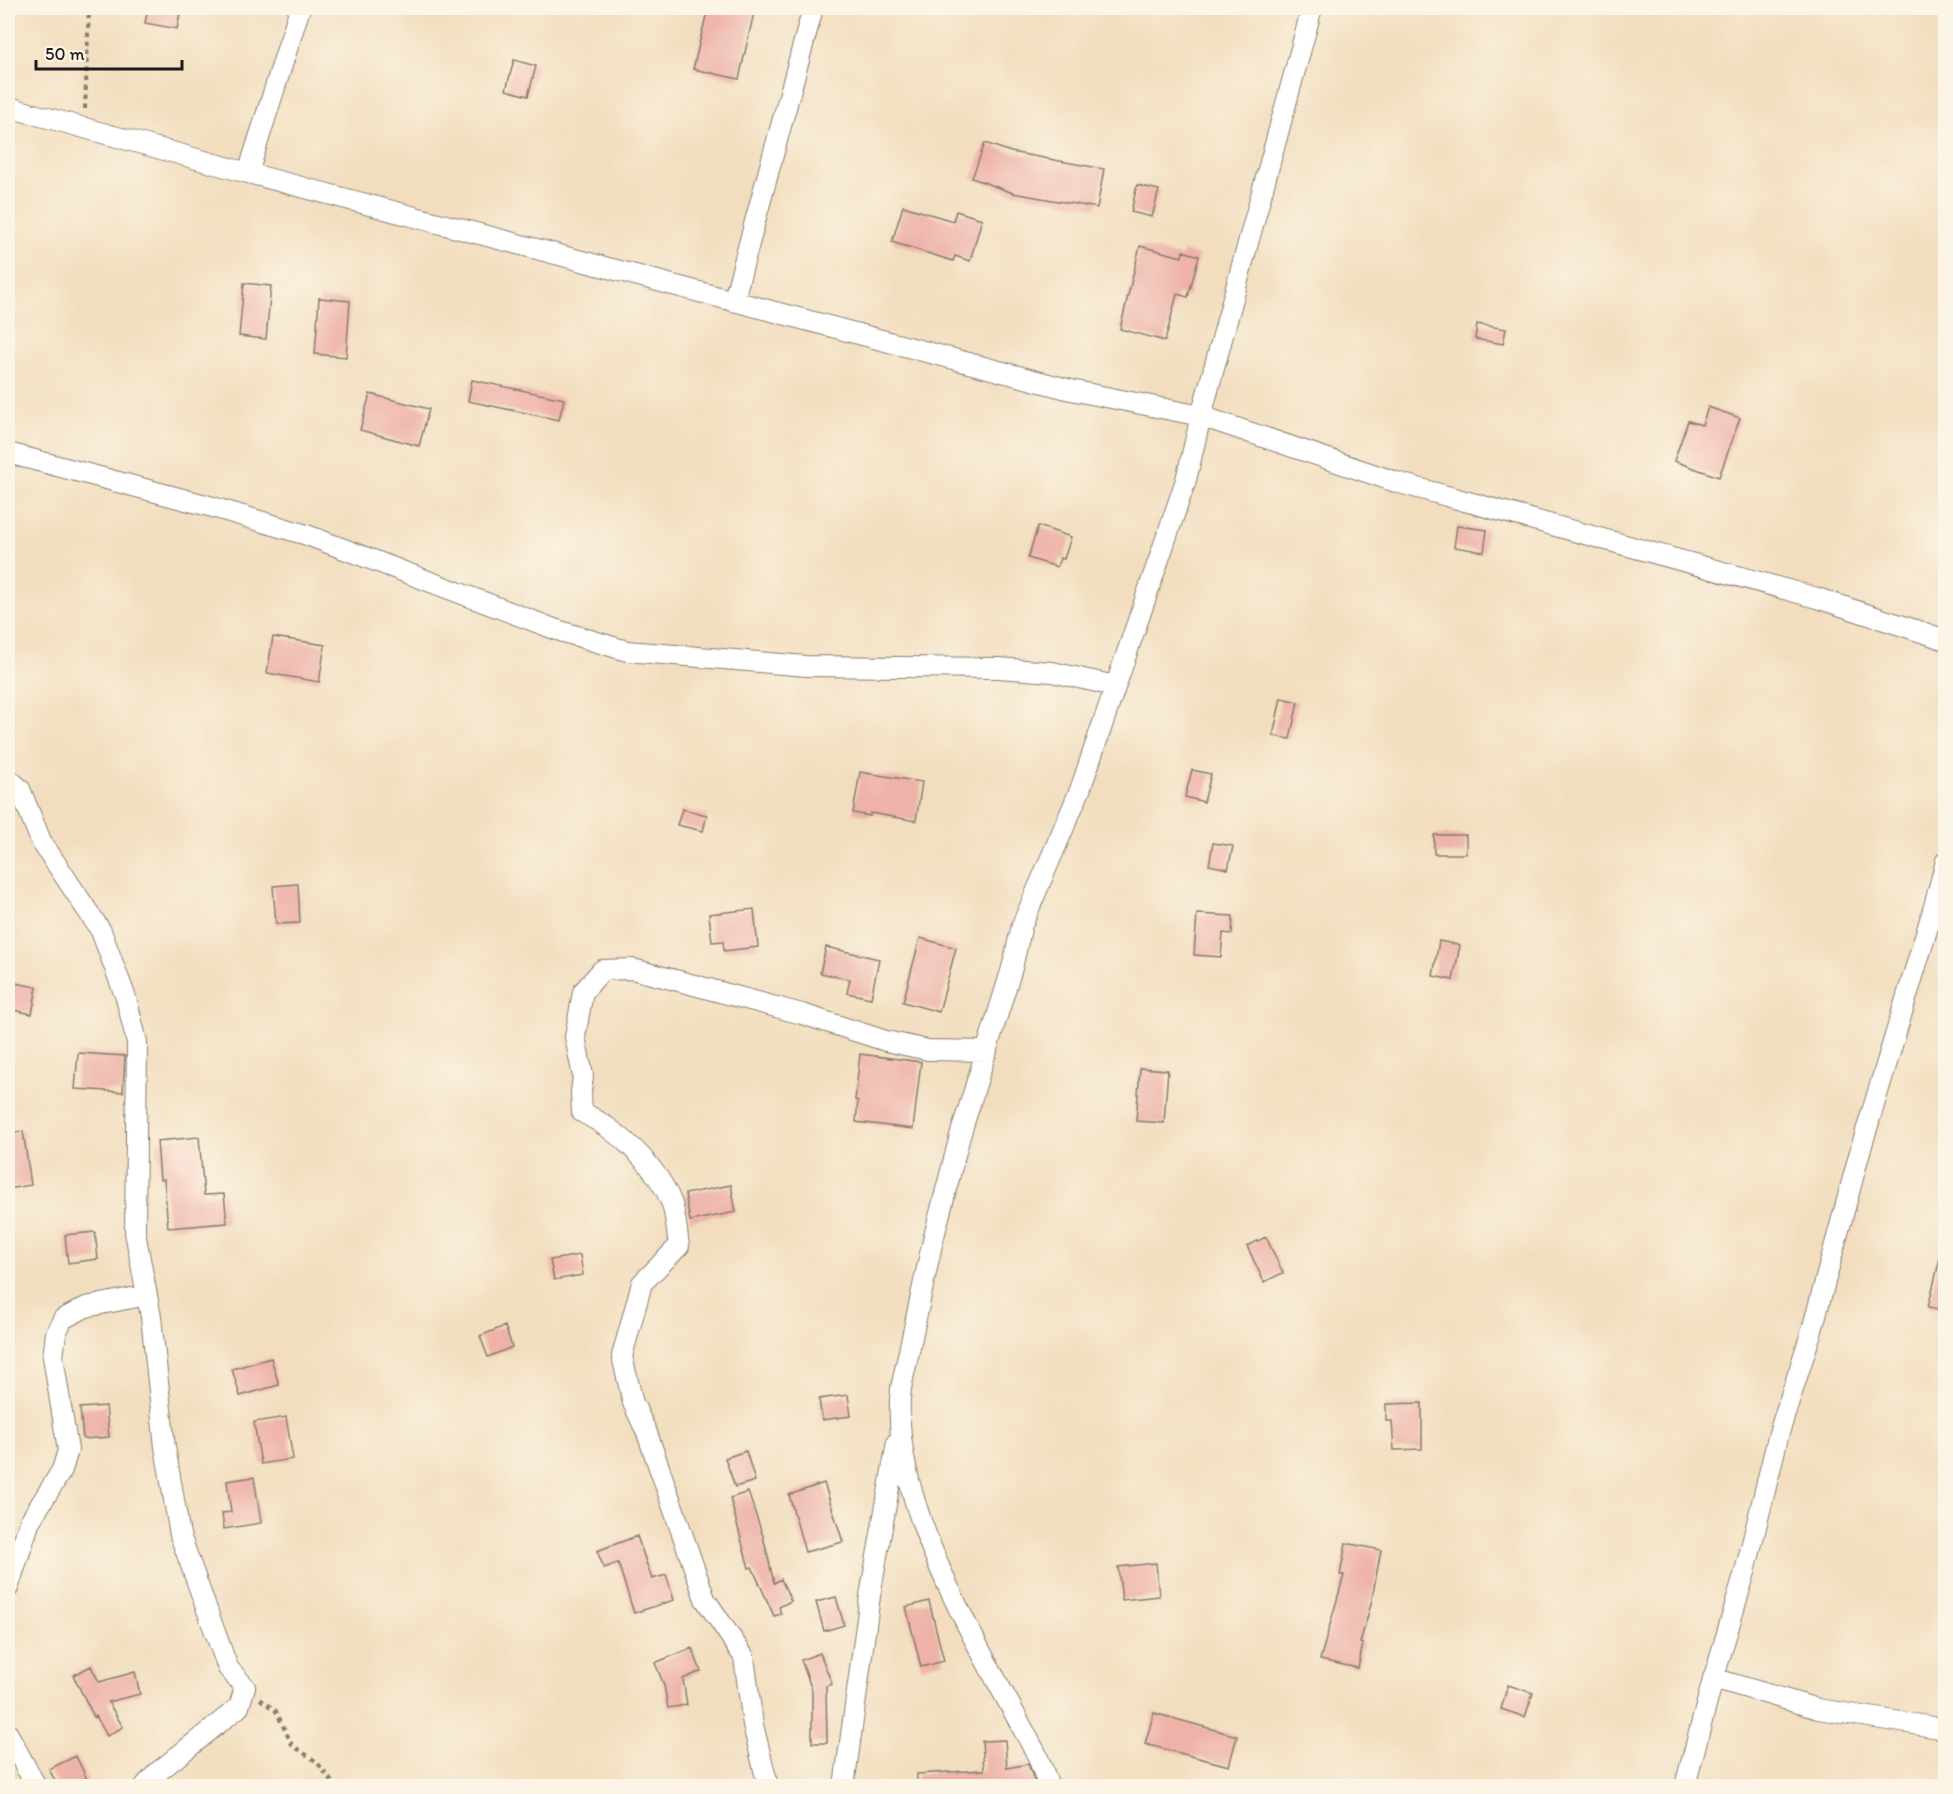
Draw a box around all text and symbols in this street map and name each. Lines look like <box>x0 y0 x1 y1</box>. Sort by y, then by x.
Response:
scale bar <box>36 33 182 71</box>
text: 50 m <box>45 43 85 65</box>

